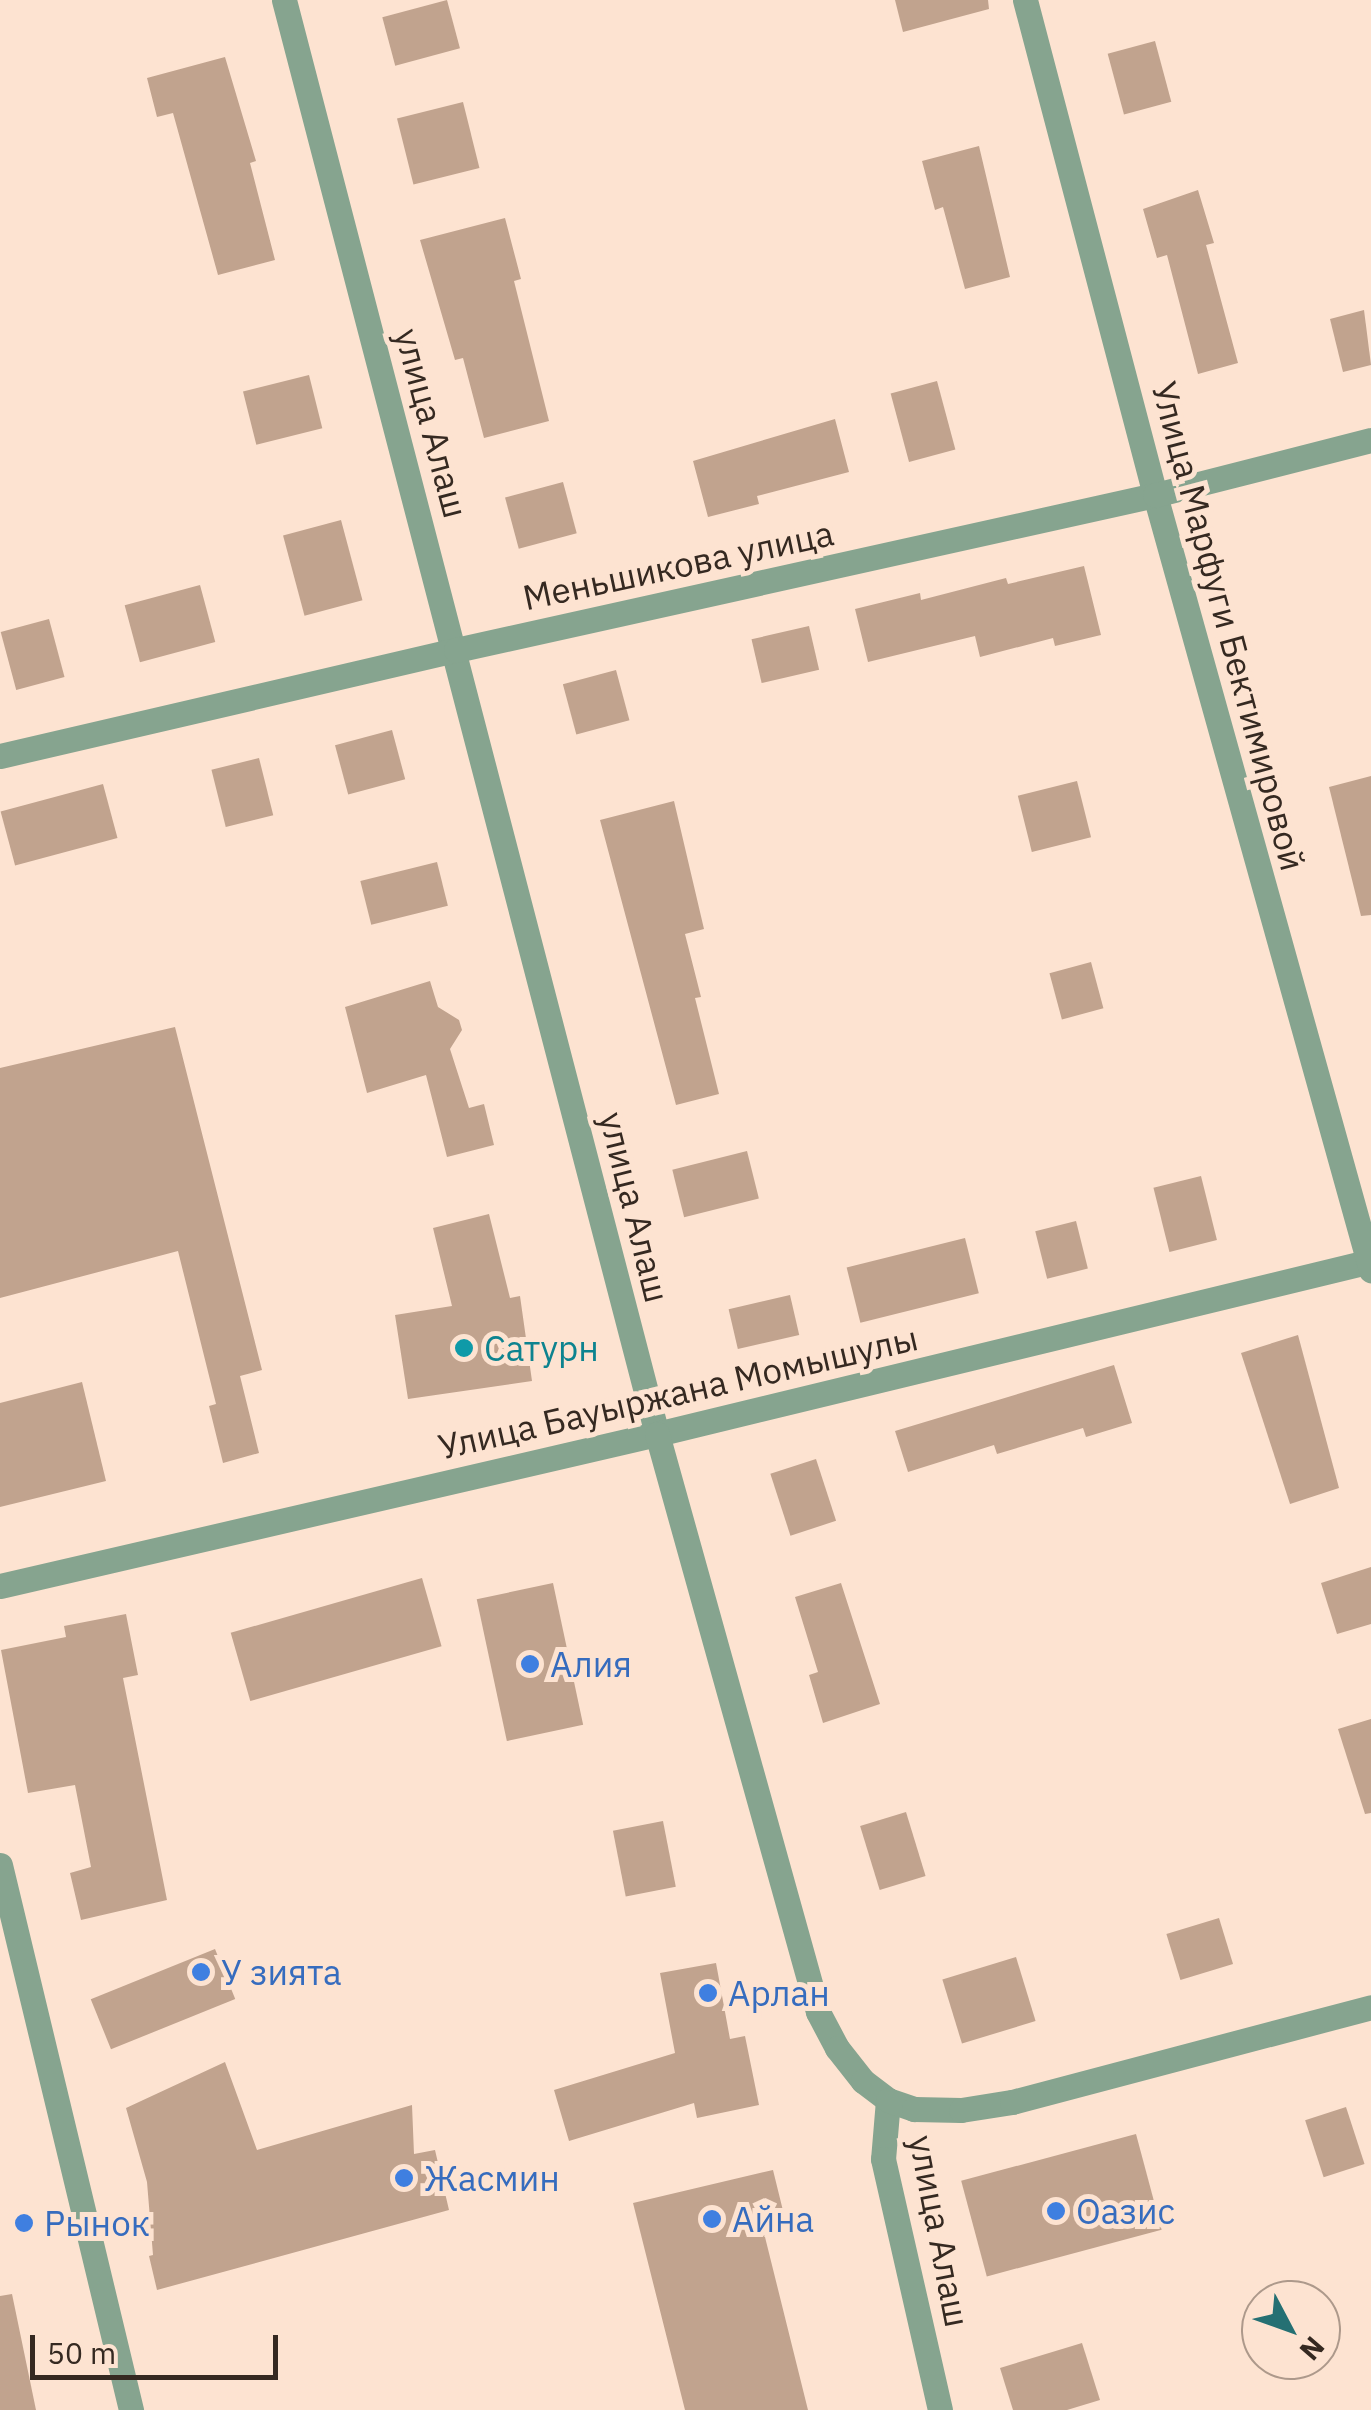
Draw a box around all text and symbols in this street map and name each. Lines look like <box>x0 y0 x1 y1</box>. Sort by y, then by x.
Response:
street label: улица Алаш <box>387 324 477 522</box>
street label: Улица Марфуги Бектимировой <box>1143 377 1315 875</box>
street label: Меньшикова улица <box>519 512 837 618</box>
street label: улица Алаш <box>591 1108 679 1306</box>
street label: Улица Бауыржана Момышулы <box>434 1316 922 1468</box>
place label: Сатурн <box>484 1327 599 1369</box>
marker: Сатурн <box>453 1337 475 1359</box>
place label: Алия <box>550 1643 632 1685</box>
marker: Алия <box>519 1653 541 1675</box>
place label: У зията <box>221 1951 342 1993</box>
marker: У зията <box>190 1961 212 1983</box>
place label: Арлан <box>728 1972 830 2014</box>
marker: Арлан <box>697 1982 719 2004</box>
street label: улица Алаш <box>901 2132 979 2330</box>
place label: Жасмин <box>424 2157 560 2199</box>
marker: Жасмин <box>393 2167 415 2189</box>
place label: Оазис <box>1076 2190 1175 2232</box>
place label: Айна <box>732 2198 814 2240</box>
marker: Оазис <box>1045 2200 1067 2222</box>
place label: Рынок <box>44 2202 150 2244</box>
marker: Айна <box>701 2208 723 2230</box>
marker: Рынок <box>13 2212 35 2234</box>
north arrow <box>1241 2280 1341 2380</box>
scale bar <box>35 2315 282 2377</box>
text: N <box>1292 2329 1333 2368</box>
text: 50 m <box>47 2333 116 2372</box>

